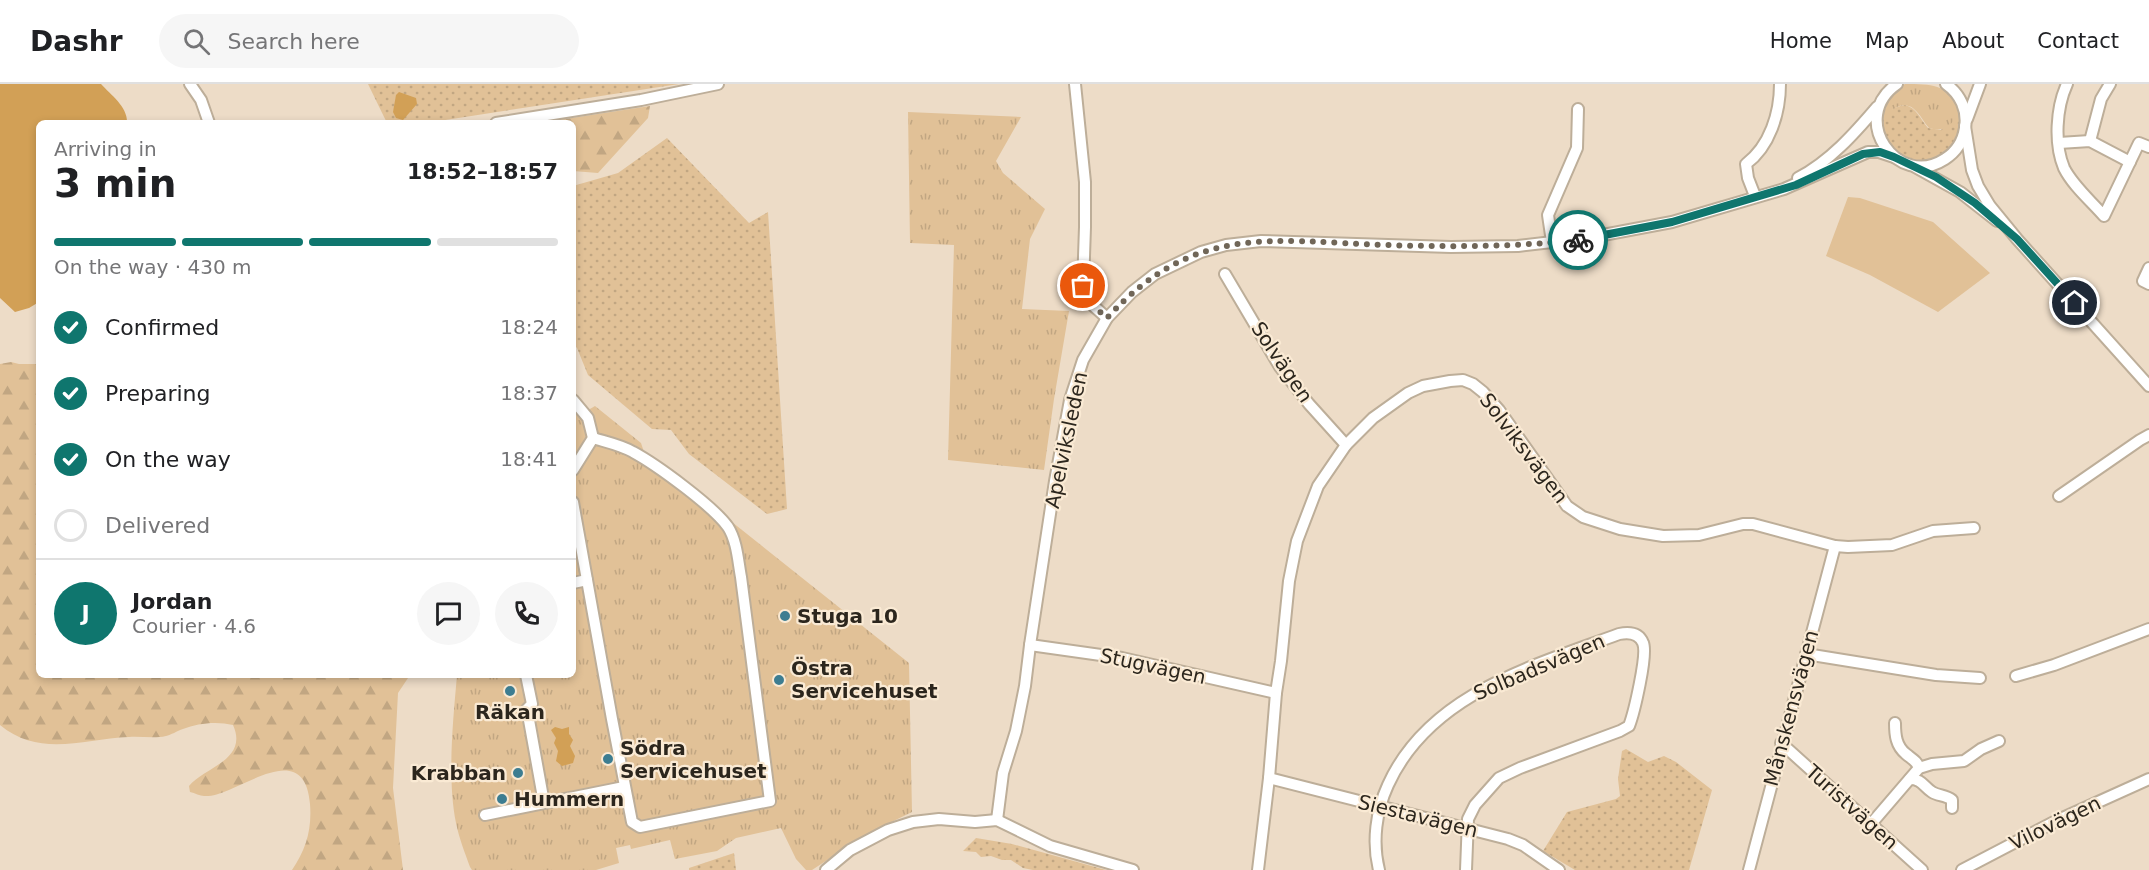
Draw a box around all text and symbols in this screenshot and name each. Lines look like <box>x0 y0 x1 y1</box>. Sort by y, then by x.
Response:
search box <box>159 14 579 68</box>
text: Dashr <box>30 25 123 58</box>
icon: search <box>180 25 213 58</box>
text: Search here <box>228 29 360 54</box>
text: Home <box>1770 29 1832 53</box>
text: Map <box>1865 29 1909 53</box>
text: About <box>1942 29 2004 53</box>
text: Contact <box>2037 29 2119 53</box>
text: Arriving in <box>54 137 157 161</box>
text: 18:52–18:57 <box>407 159 558 184</box>
text: 3 min <box>54 161 176 206</box>
courier <box>1548 210 1608 270</box>
icon: bike <box>1562 224 1595 257</box>
text: On the way · 430 m <box>54 255 252 279</box>
pin <box>1057 260 1108 311</box>
icon: bag <box>1066 269 1099 302</box>
pin <box>2049 277 2100 328</box>
icon: home <box>2058 286 2091 319</box>
icon: check <box>54 311 87 344</box>
text: Confirmed <box>105 315 219 340</box>
text: 18:24 <box>500 315 558 339</box>
street label: Solvägen <box>1246 317 1318 407</box>
street label: Apelviksleden <box>1040 369 1092 511</box>
icon: check <box>54 377 87 410</box>
text: Preparing <box>105 381 211 406</box>
text: 18:37 <box>500 381 558 405</box>
street label: Solviksvägen <box>1475 388 1573 508</box>
icon: check <box>54 443 87 476</box>
text: On the way <box>105 447 231 472</box>
text: 18:41 <box>500 447 558 471</box>
text: Delivered <box>105 513 210 538</box>
button: chat <box>417 582 480 645</box>
button: phone <box>495 582 558 645</box>
text: Jordan <box>132 589 212 614</box>
text: J <box>81 601 90 626</box>
place label: Stuga 10 <box>797 604 898 628</box>
marker: Stuga 10 <box>778 609 792 623</box>
text: Courier · 4.6 <box>132 614 256 638</box>
street label: Månskensvägen <box>1759 627 1823 789</box>
street label: Solbadsvägen <box>1470 629 1608 705</box>
street label: Stugvägen <box>1098 643 1208 689</box>
place label: Östra Servicehuset <box>791 656 938 703</box>
marker: Östra Servicehuset <box>772 673 786 687</box>
marker: Räkan <box>503 684 517 698</box>
place label: Räkan <box>475 700 545 724</box>
place label: Södra Servicehuset <box>620 736 767 783</box>
marker: Södra Servicehuset <box>601 752 615 766</box>
street label: Turistvägen <box>1800 759 1903 855</box>
place label: Krabban <box>411 761 506 785</box>
marker: Krabban <box>511 766 525 780</box>
place label: Hummern <box>514 787 624 811</box>
street label: Siestavägen <box>1355 789 1481 843</box>
street label: Vilovägen <box>2006 791 2104 855</box>
marker: Hummern <box>495 792 509 806</box>

